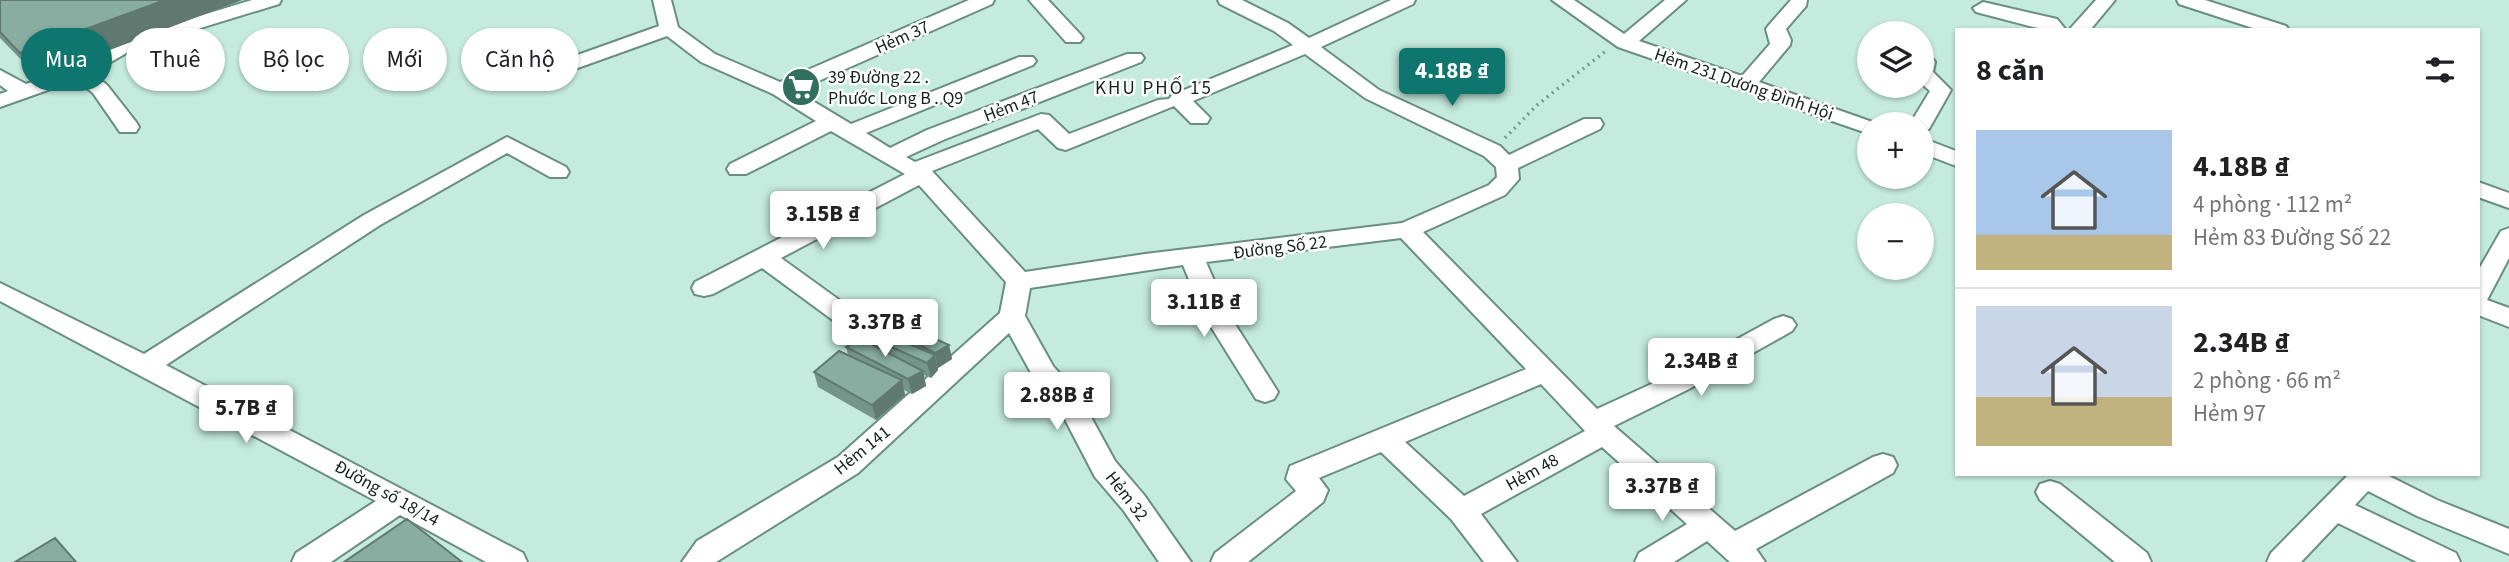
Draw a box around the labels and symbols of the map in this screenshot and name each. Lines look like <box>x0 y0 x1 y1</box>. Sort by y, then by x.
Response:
street label: Hẻm 37 <box>871 14 933 60</box>
street label: Hẻm 231 Dương Đình Hội <box>1651 42 1837 127</box>
pin: 4.18B ₫ <box>1387 48 1517 108</box>
place label: 39 Đường 22 . Phước Long B . Q9 <box>828 65 963 111</box>
supermarket icon: 39 Đường 22 . Phước Long B . Q9 <box>780 66 822 108</box>
district label: KHU PHỐ 15 <box>1095 75 1213 102</box>
street label: Hẻm 47 <box>980 85 1042 128</box>
pin: 3.15B ₫ <box>758 191 888 251</box>
street label: Đường Số 22 <box>1232 229 1328 266</box>
pin: 3.11B ₫ <box>1139 280 1269 339</box>
pin: 3.37B ₫ <box>820 300 950 359</box>
pin: 2.34B ₫ <box>1636 338 1766 398</box>
pin: 2.88B ₫ <box>992 372 1122 432</box>
pin: 5.7B ₫ <box>189 386 303 445</box>
street label: Hẻm 141 <box>829 420 896 481</box>
street label: Hẻm 48 <box>1501 448 1563 497</box>
street label: Đường số 18/14 <box>330 454 444 533</box>
pin: 3.37B ₫ <box>1597 463 1727 523</box>
street label: Hẻm 32 <box>1099 466 1154 527</box>

